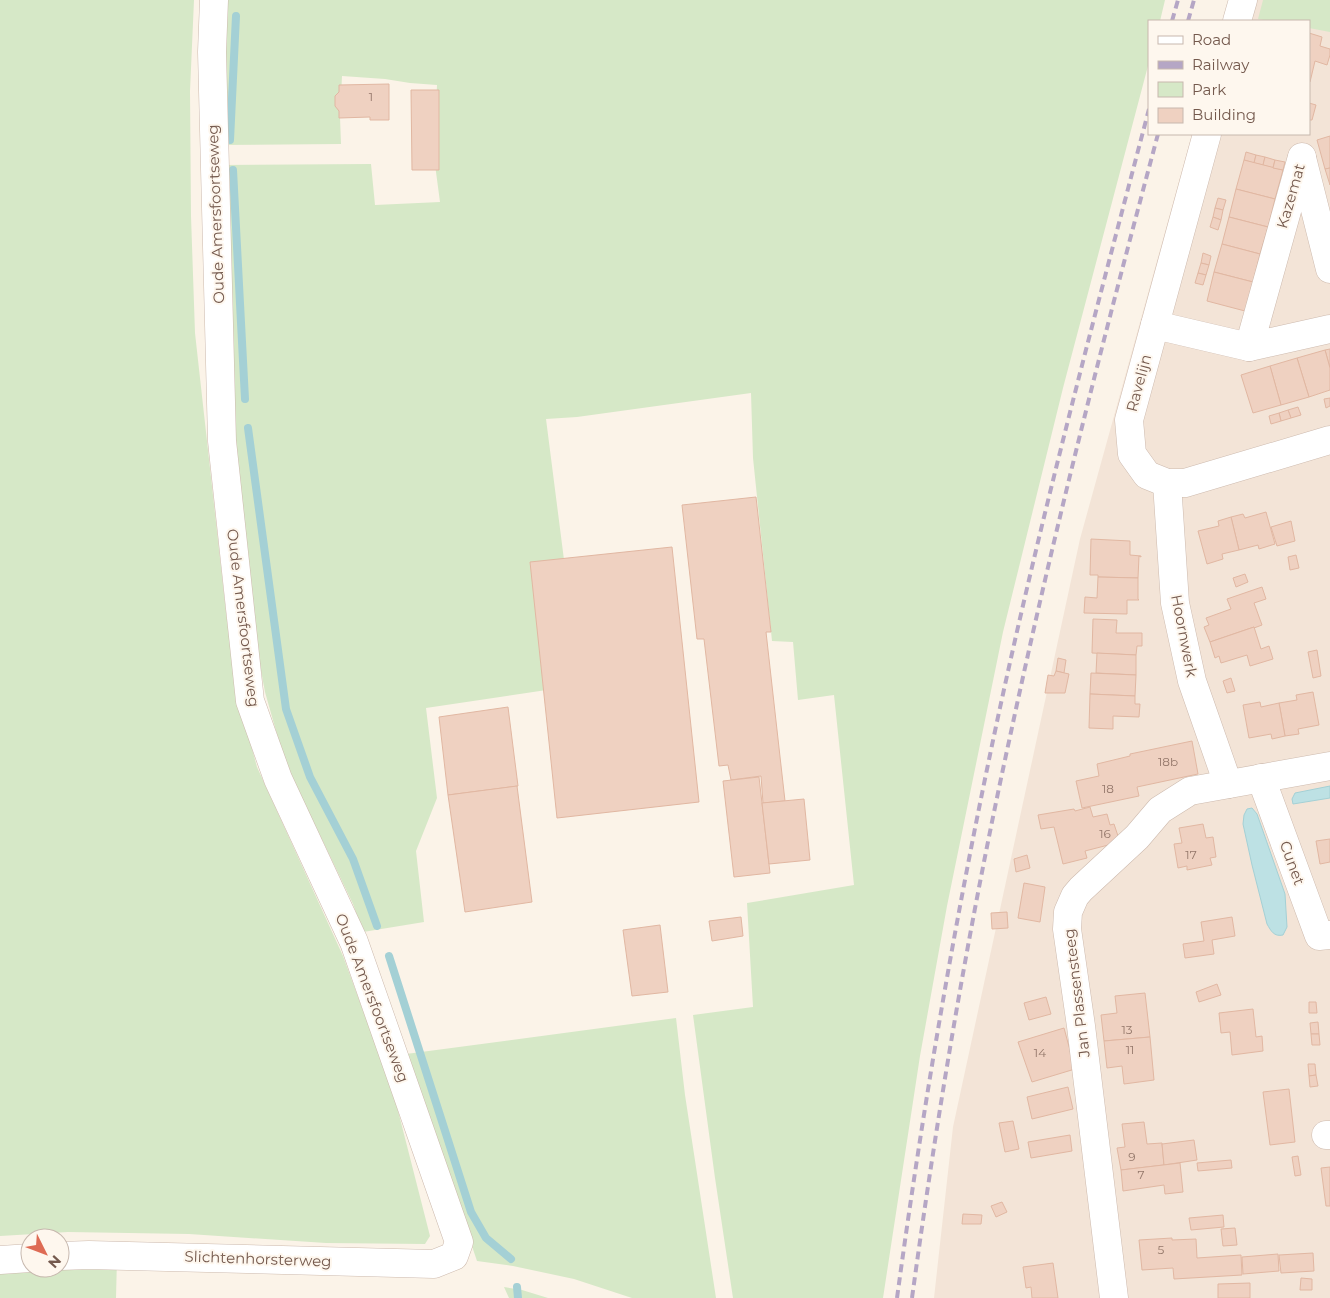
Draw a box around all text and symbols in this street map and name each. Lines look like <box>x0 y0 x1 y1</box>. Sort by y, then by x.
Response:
legend <box>1148 20 1310 135</box>
text: Road <box>1192 30 1231 49</box>
text: Railway <box>1192 55 1250 74</box>
text: Park <box>1192 80 1226 99</box>
house number: 1 <box>369 89 373 104</box>
text: Building <box>1192 105 1256 124</box>
street label: Oude Amersfoortseweg <box>203 124 228 304</box>
street label: Kazemat <box>1272 161 1309 231</box>
street label: Ravelijn <box>1122 352 1155 414</box>
street label: Oude Amersfoortseweg <box>223 528 264 708</box>
street label: Hoornwerk <box>1167 593 1202 679</box>
house number: 18b <box>1158 754 1178 769</box>
house number: 18 <box>1102 781 1114 796</box>
house number: 16 <box>1099 826 1111 841</box>
street label: Cunet <box>1276 838 1309 888</box>
house number: 17 <box>1185 847 1197 862</box>
street label: Oude Amersfoortseweg <box>331 911 413 1085</box>
street label: Jan Plassensteeg <box>1059 928 1094 1059</box>
house number: 13 <box>1121 1022 1133 1037</box>
house number: 11 <box>1126 1042 1134 1057</box>
house number: 14 <box>1034 1045 1046 1060</box>
house number: 9 <box>1128 1149 1136 1164</box>
house number: 7 <box>1137 1167 1145 1182</box>
north arrow <box>20 1228 70 1278</box>
house number: 5 <box>1158 1242 1165 1257</box>
street label: Slichtenhorsterweg <box>184 1246 332 1271</box>
text: N <box>44 1251 65 1272</box>

